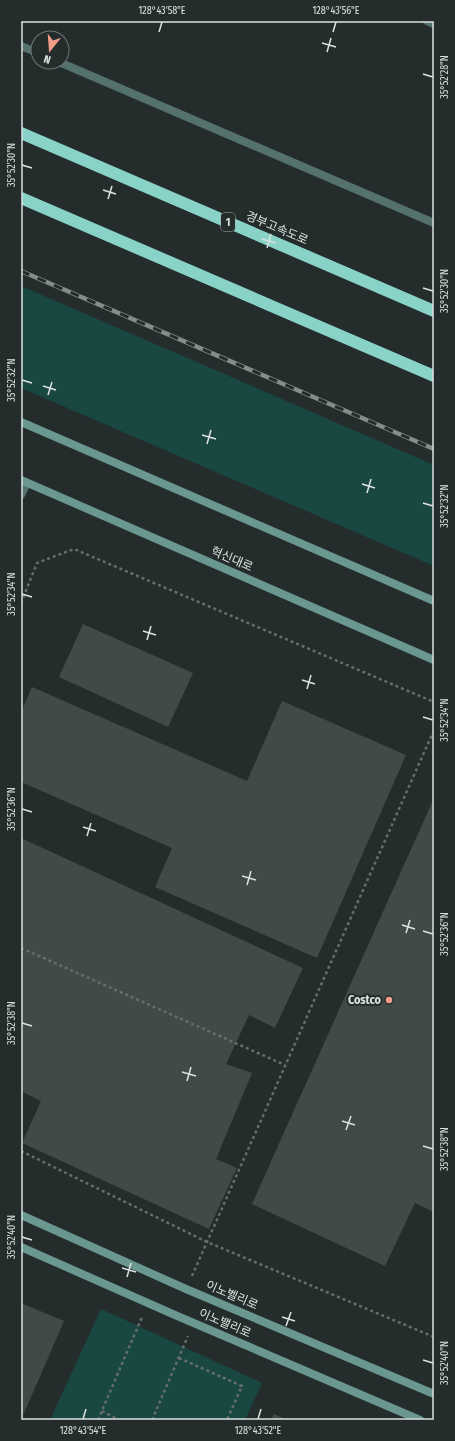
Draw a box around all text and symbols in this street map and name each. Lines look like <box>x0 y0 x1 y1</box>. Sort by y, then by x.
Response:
text: 128°43'58"E <box>138 5 186 17</box>
text: 128°43'56"E <box>312 5 360 17</box>
north arrow <box>30 30 70 70</box>
text: N <box>42 52 52 66</box>
text: 35°52'28"N <box>439 55 451 99</box>
text: 35°52'30"N <box>6 143 18 187</box>
street label: 경부고속도로 <box>244 209 310 247</box>
road number: 1 <box>221 213 235 231</box>
text: 35°52'30"N <box>439 269 451 313</box>
text: 35°52'32"N <box>6 358 18 402</box>
text: 35°52'32"N <box>439 484 451 528</box>
street label: 혁신대로 <box>209 544 255 574</box>
text: 35°52'34"N <box>6 572 18 616</box>
text: 35°52'34"N <box>439 698 451 742</box>
text: 35°52'36"N <box>6 787 18 831</box>
text: 35°52'36"N <box>439 912 451 956</box>
place label: Costco <box>348 993 382 1007</box>
marker: Costco <box>384 995 394 1005</box>
text: 35°52'38"N <box>6 1001 18 1045</box>
text: 35°52'38"N <box>439 1127 451 1171</box>
text: 35°52'40"N <box>6 1215 18 1259</box>
street label: 이노벨리로 <box>204 1278 260 1312</box>
street label: 이노밸리로 <box>197 1306 253 1340</box>
text: 35°52'40"N <box>439 1341 451 1385</box>
text: 128°43'54"E <box>60 1425 107 1437</box>
text: 128°43'52"E <box>235 1425 282 1437</box>

